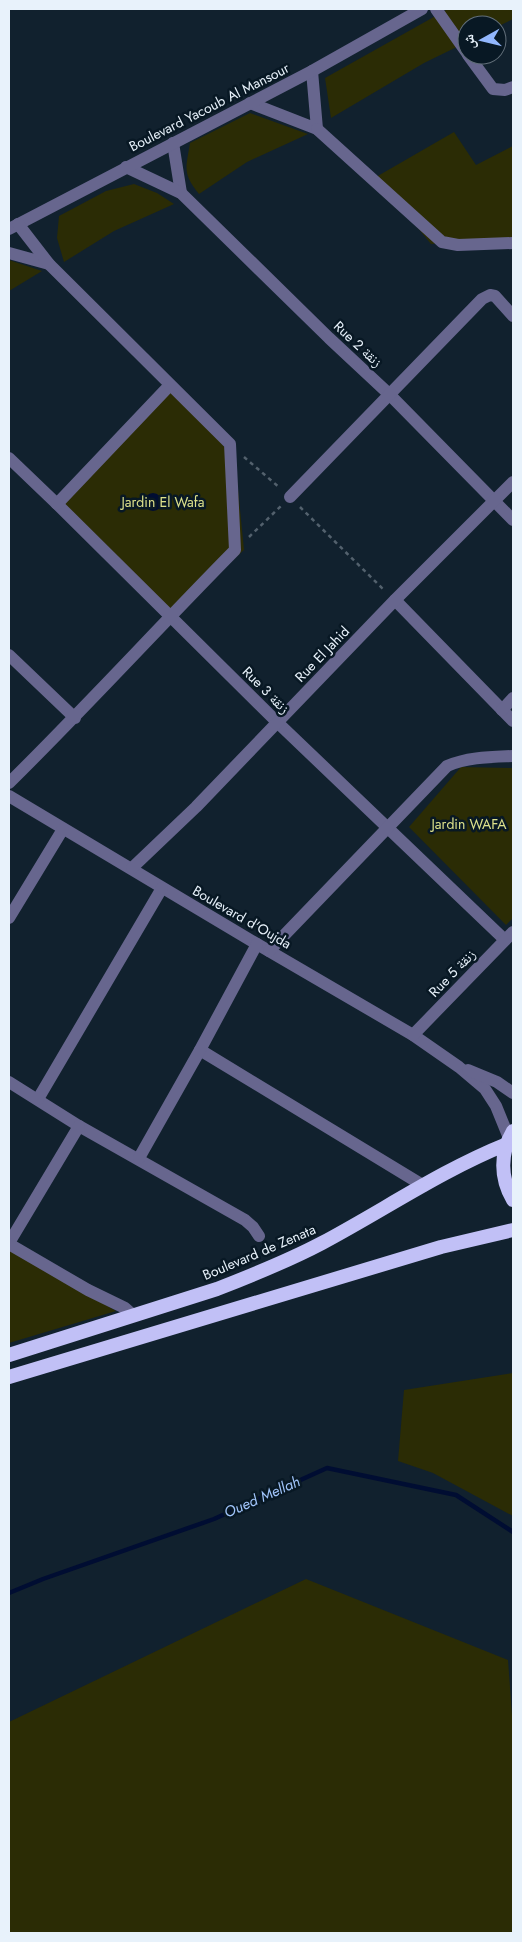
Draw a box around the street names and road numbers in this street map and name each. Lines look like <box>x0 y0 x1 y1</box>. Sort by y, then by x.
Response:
street label: Boulevard Yacoub Al Mansour <box>125 58 293 156</box>
street label: Rue 2 زنقة <box>329 316 387 372</box>
street label: Rue El Jahid <box>290 622 354 686</box>
street label: Rue 3 زنقة <box>238 662 294 718</box>
street label: Boulevard d'Oujda <box>189 881 295 953</box>
street label: Rue 5 زنقة <box>424 945 480 1001</box>
street label: Boulevard de Zenata <box>199 1219 319 1285</box>

